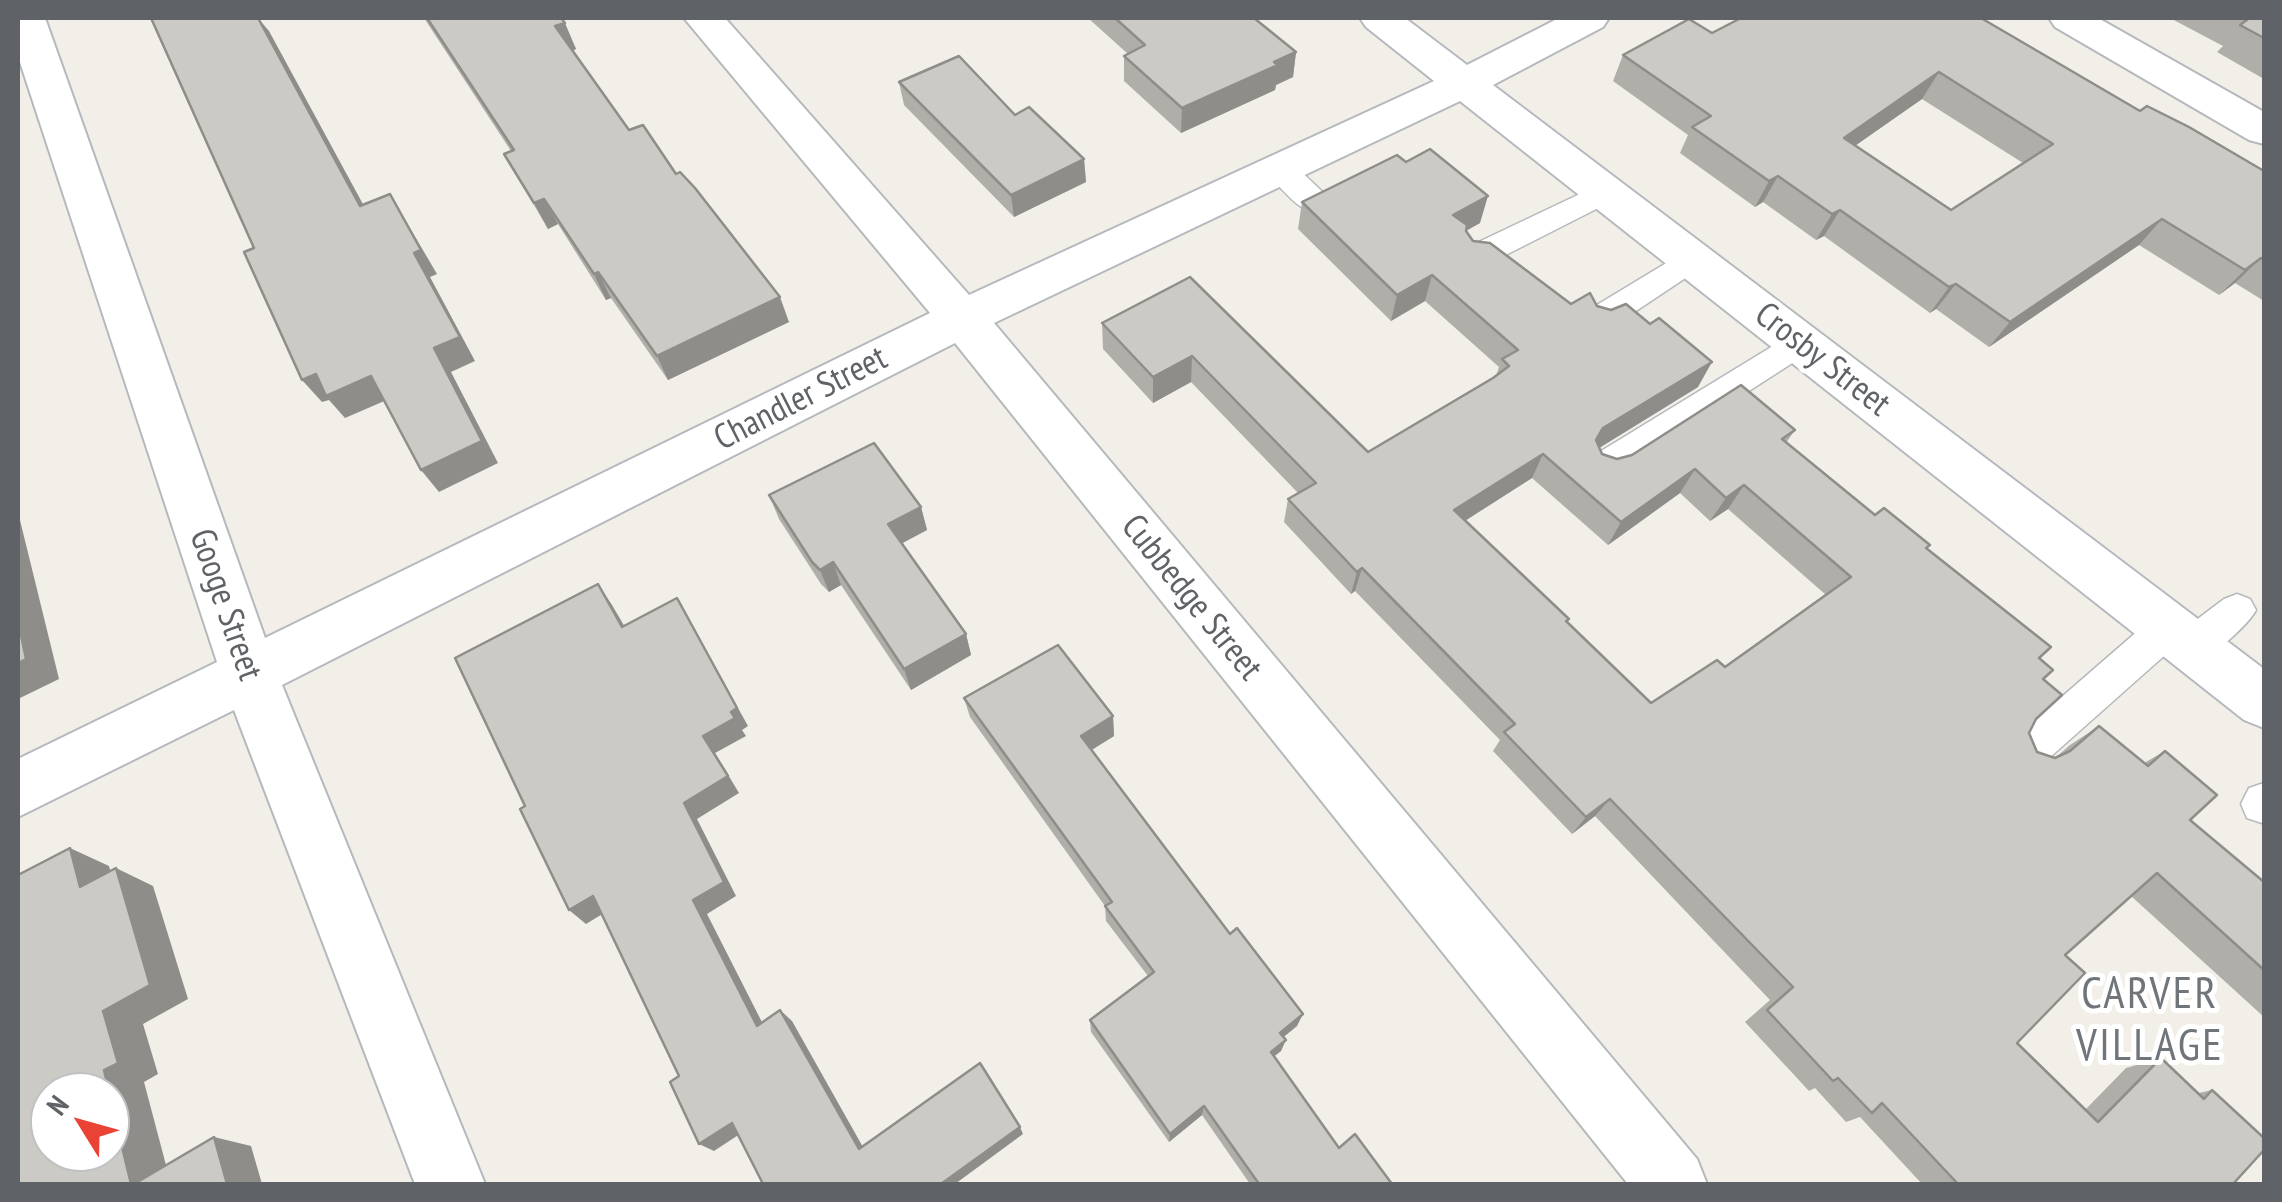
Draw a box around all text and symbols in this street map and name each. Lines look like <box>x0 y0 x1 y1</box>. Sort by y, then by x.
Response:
street label: Crosby Street <box>1746 294 1898 426</box>
street label: Chandler Street <box>708 338 894 460</box>
street label: Cubbedge Street <box>1112 507 1270 689</box>
street label: Googe Street <box>180 524 270 686</box>
district label: CARVER VILLAGE <box>2076 968 2224 1074</box>
north arrow <box>30 1072 130 1172</box>
text: N <box>38 1088 77 1122</box>

